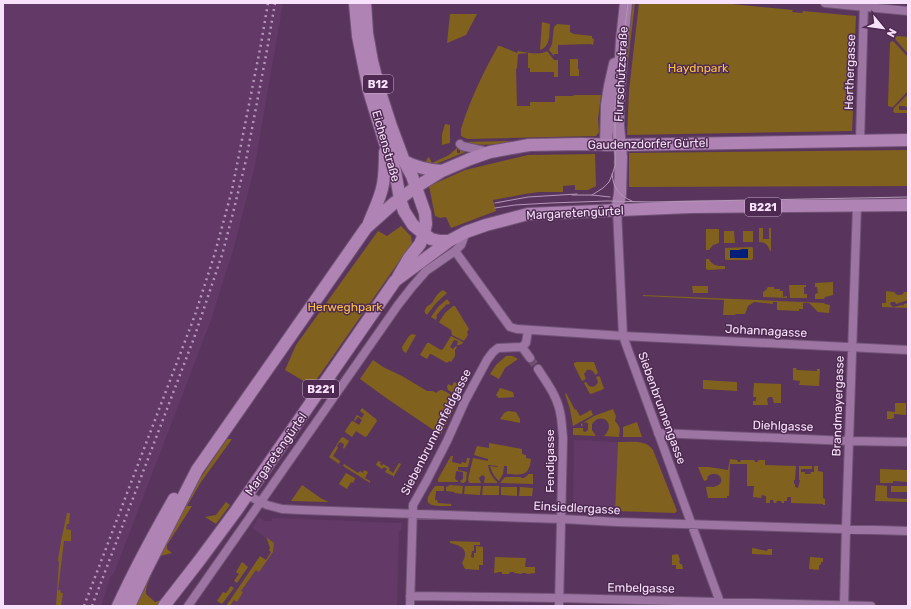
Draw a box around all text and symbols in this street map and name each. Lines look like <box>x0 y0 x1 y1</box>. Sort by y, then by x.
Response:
north arrow <box>863 8 903 48</box>
street label: Flurschützstraße <box>612 26 631 122</box>
text: N <box>884 26 899 39</box>
street label: Herthergasse <box>842 34 858 110</box>
park label: Haydnpark <box>668 61 729 75</box>
road number: B12 <box>363 75 393 93</box>
street label: Eichenstraße <box>369 109 403 184</box>
street label: Gaudenzdorfer Gürtel <box>588 136 708 152</box>
road number: B221 <box>745 198 781 216</box>
street label: Margaretengürtel <box>526 203 624 223</box>
park label: Herweghpark <box>307 300 383 314</box>
street label: Johannagasse <box>725 322 808 340</box>
street label: Siebenbrunnengasse <box>635 350 689 466</box>
street label: Brandmayergasse <box>829 355 847 457</box>
street label: Siebenbrunnenfeldgasse <box>398 366 474 497</box>
road number: B221 <box>303 380 339 398</box>
street label: Margaretengürtel <box>242 410 310 498</box>
street label: Diehlgasse <box>752 418 814 434</box>
street label: Fendigasse <box>543 429 557 493</box>
street label: Einsiedlergasse <box>533 499 621 517</box>
street label: Embelgasse <box>607 580 675 596</box>

